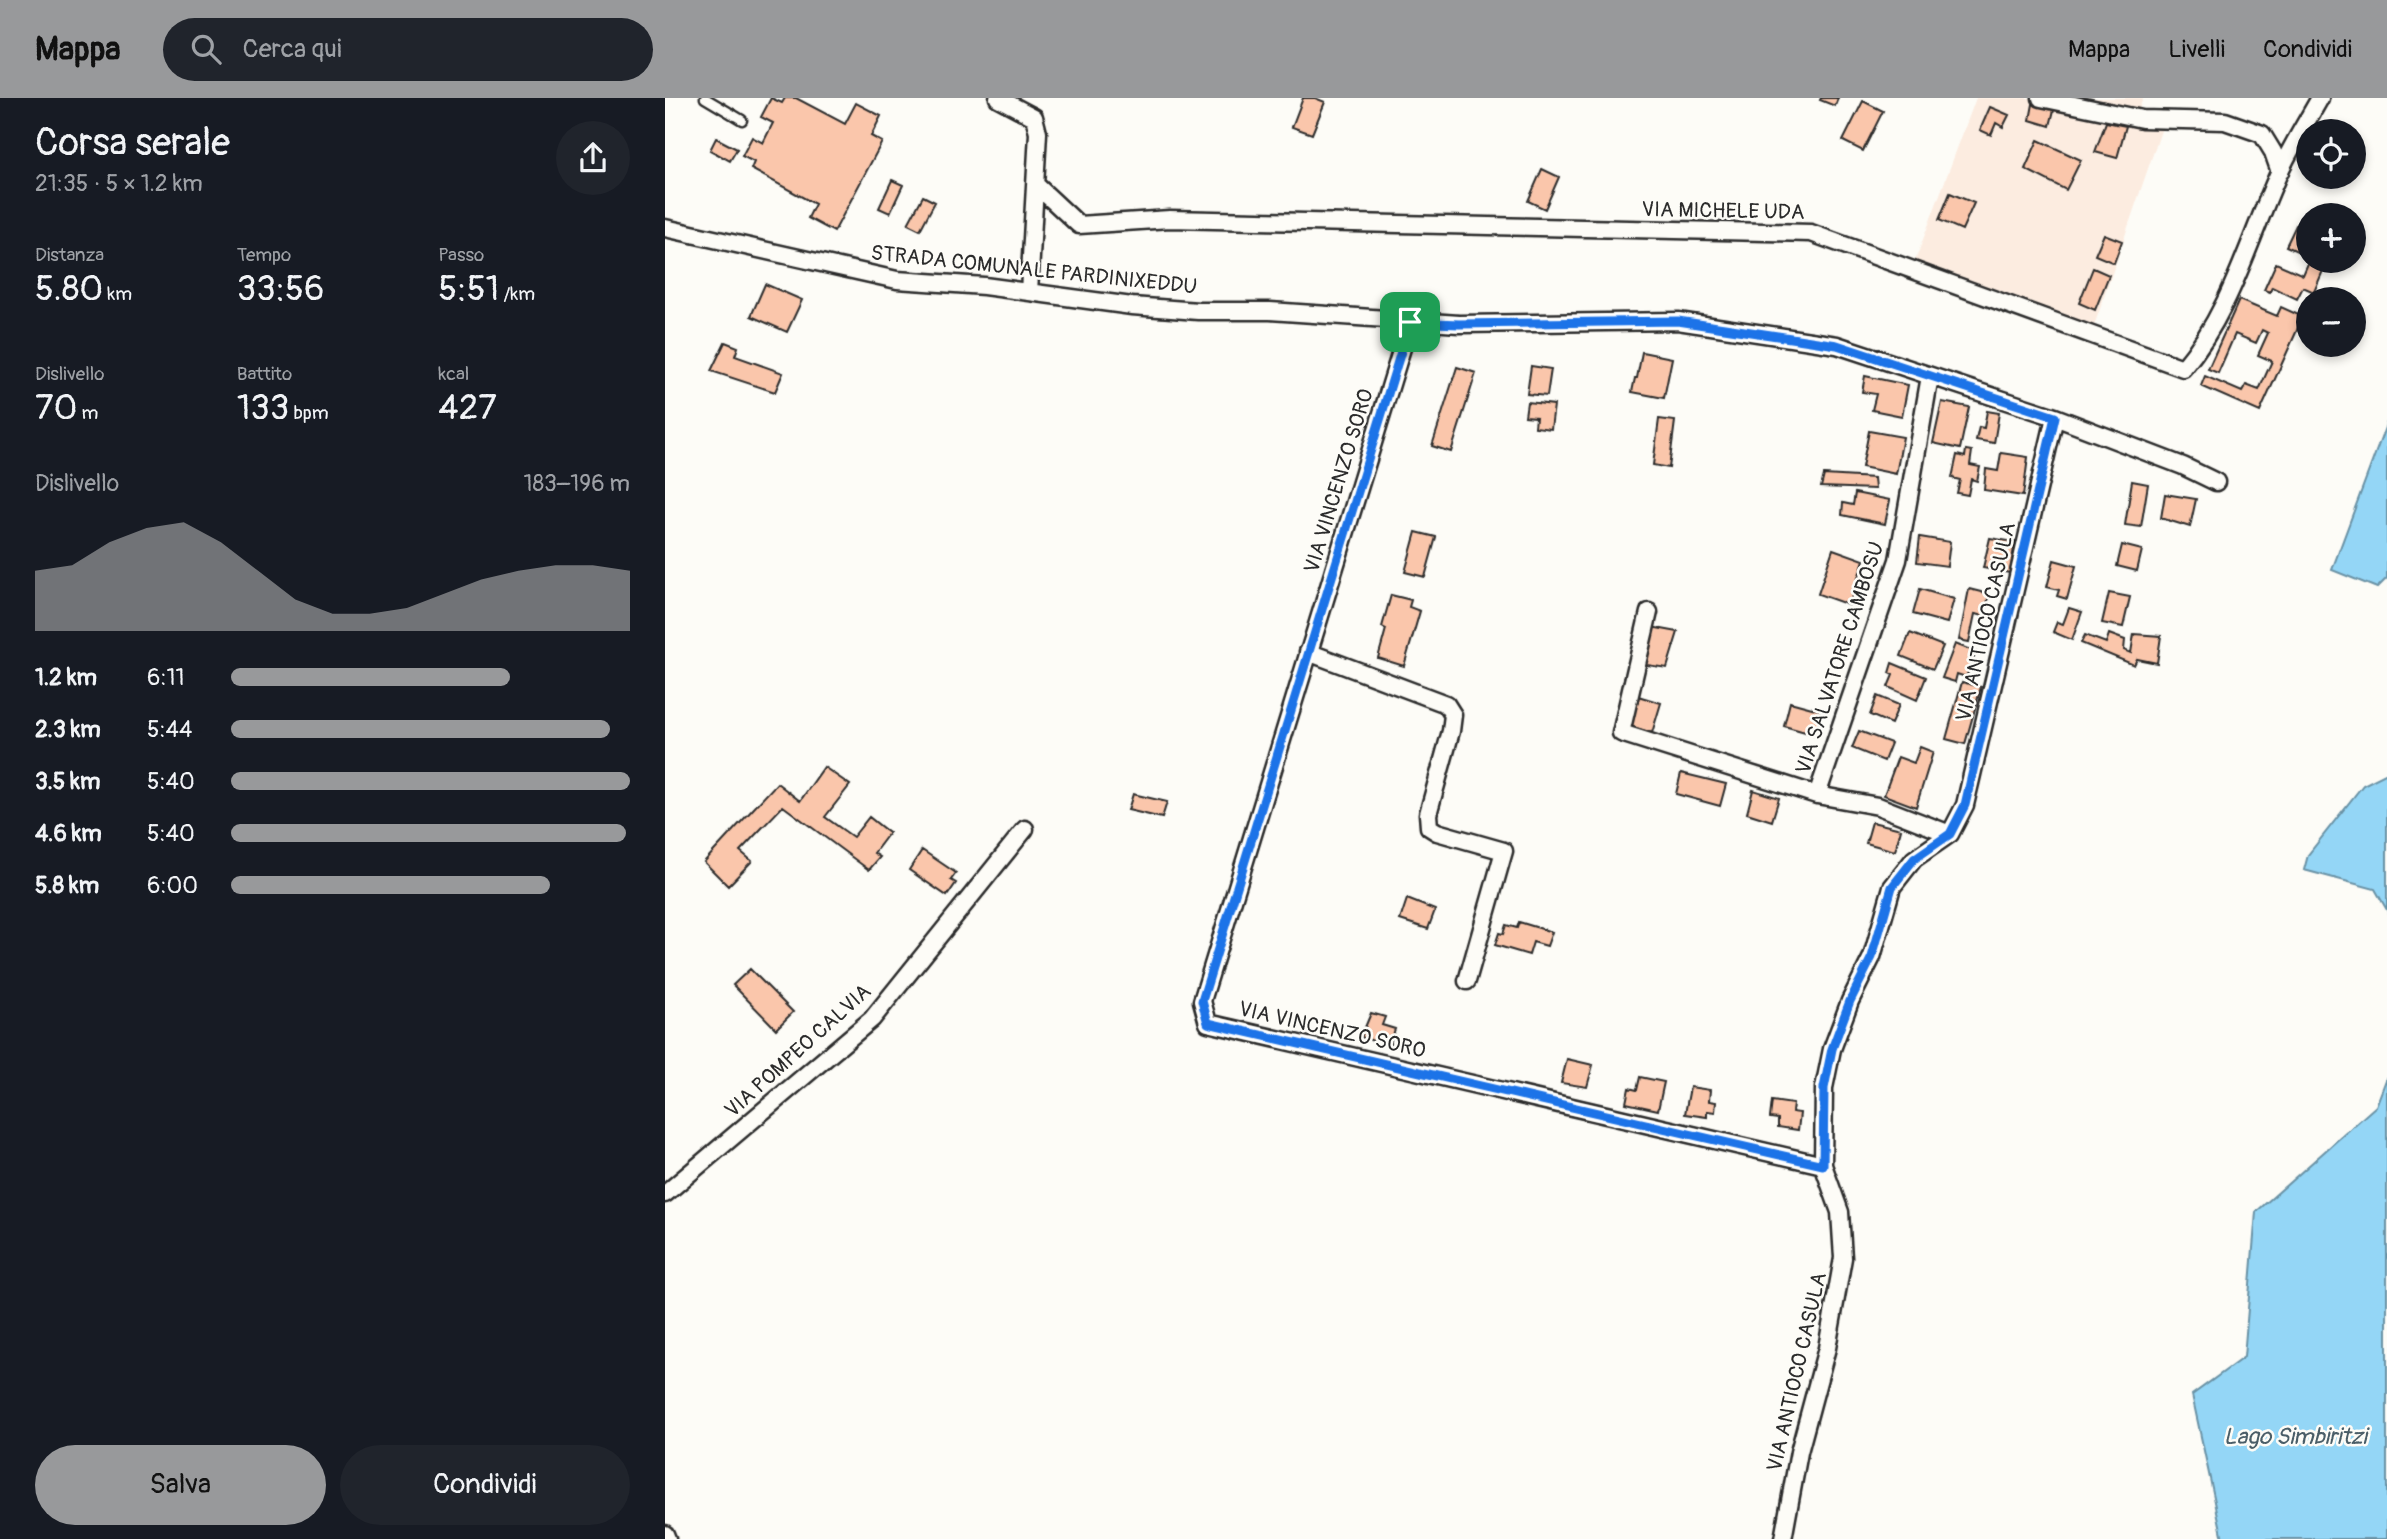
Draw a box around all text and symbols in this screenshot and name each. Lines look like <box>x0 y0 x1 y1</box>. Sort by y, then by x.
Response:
search box <box>163 18 653 81</box>
text: Mappa <box>35 29 121 70</box>
icon: search <box>187 30 225 68</box>
text: Cerca qui <box>243 33 342 65</box>
text: Mappa <box>2068 35 2130 64</box>
text: Livelli <box>2168 35 2225 64</box>
text: Condividi <box>2263 35 2352 64</box>
text: Corsa serale <box>35 119 230 167</box>
map controls <box>2296 119 2366 357</box>
button: locate <box>2296 119 2366 189</box>
button: share <box>556 121 630 195</box>
text: 21:35 · 5 × 1.2 km <box>35 169 203 198</box>
street label: VIA MICHELE UDA <box>1641 196 1805 226</box>
button: + <box>2296 203 2366 273</box>
street label: STRADA COMUNALE PARDINIXEDDU <box>869 239 1199 301</box>
text: Distanza <box>35 243 104 267</box>
text: Tempo <box>237 243 291 267</box>
text: Passo <box>438 243 484 267</box>
text: 5.80 <box>35 267 103 311</box>
text: 33:56 <box>237 267 324 311</box>
text: 5:51 <box>438 267 499 311</box>
text: km <box>103 282 132 306</box>
text: /km <box>499 282 535 306</box>
button: − <box>2296 287 2366 357</box>
pin <box>1380 292 1440 352</box>
icon: arrive <box>1391 303 1429 341</box>
text: Dislivello <box>35 362 104 386</box>
text: Battito <box>237 362 292 386</box>
text: kcal <box>438 362 469 386</box>
text: 70 <box>35 386 77 430</box>
text: 133 <box>237 386 289 430</box>
text: 427 <box>438 386 497 430</box>
street label: VIA VINCENZO SORO <box>1298 386 1380 576</box>
text: m <box>77 401 98 425</box>
text: bpm <box>289 401 329 425</box>
text: Dislivello <box>35 469 119 498</box>
text: 183–196 m <box>523 469 630 498</box>
street label: VIA ANTIOCO CASULA <box>1950 520 2022 724</box>
street label: VIA SALVATORE CAMBOSU <box>1790 538 1890 778</box>
text: 1.2 km <box>35 663 97 692</box>
text: 6:11 <box>147 663 185 692</box>
text: 2.3 km <box>35 715 101 744</box>
text: 5:44 <box>147 715 192 744</box>
text: 3.5 km <box>35 767 100 796</box>
text: 5:40 <box>147 767 195 796</box>
text: 4.6 km <box>35 819 102 848</box>
text: 5:40 <box>147 819 195 848</box>
text: 5.8 km <box>35 871 99 900</box>
text: 6:00 <box>147 871 198 900</box>
street label: VIA POMPEO CALVIA <box>719 978 877 1124</box>
street label: VIA VINCENZO SORO <box>1236 995 1428 1065</box>
street label: VIA ANTIOCO CASULA <box>1761 1270 1833 1474</box>
water label: Lago Simbiritzi <box>2224 1422 2370 1451</box>
button: Salva <box>35 1445 326 1525</box>
button: Condividi <box>340 1445 630 1525</box>

